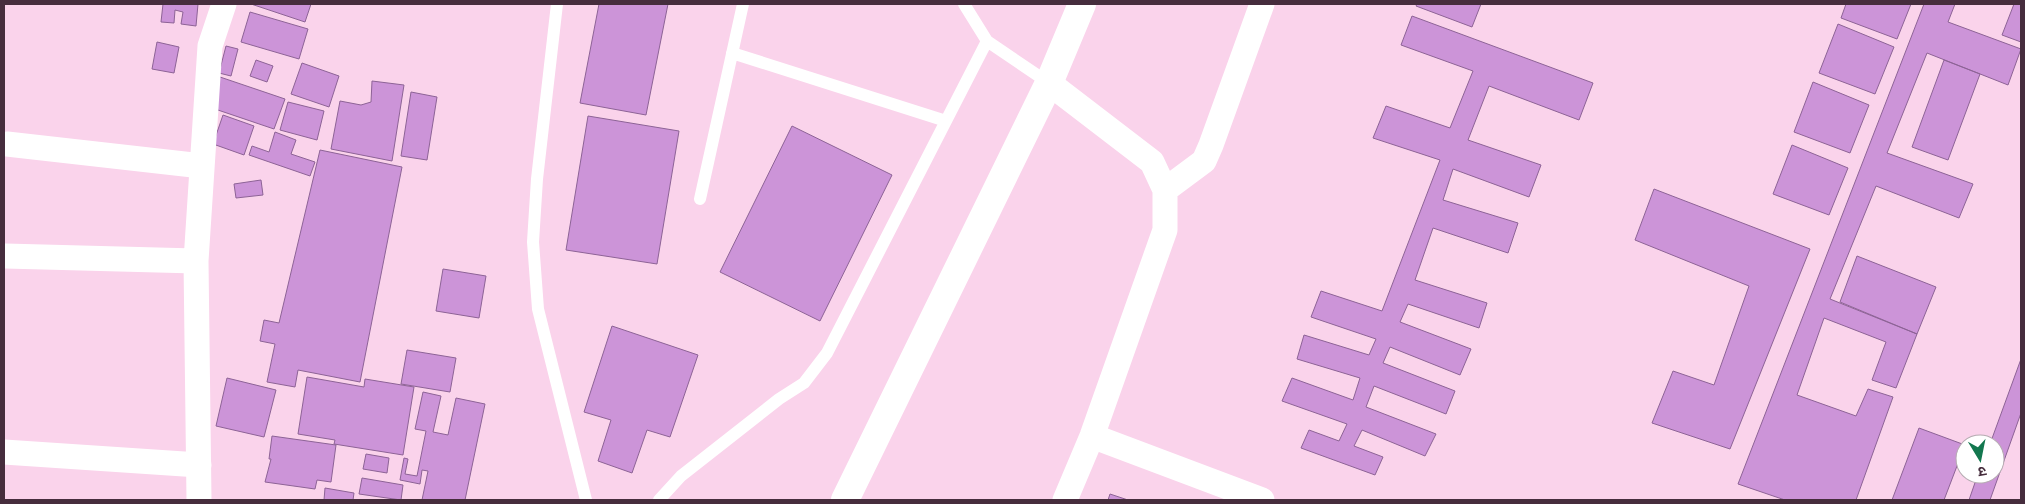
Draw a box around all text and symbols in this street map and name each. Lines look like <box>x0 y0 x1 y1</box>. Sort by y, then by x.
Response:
north arrow <box>1955 434 2005 484</box>
text: उ <box>1976 461 1988 483</box>

